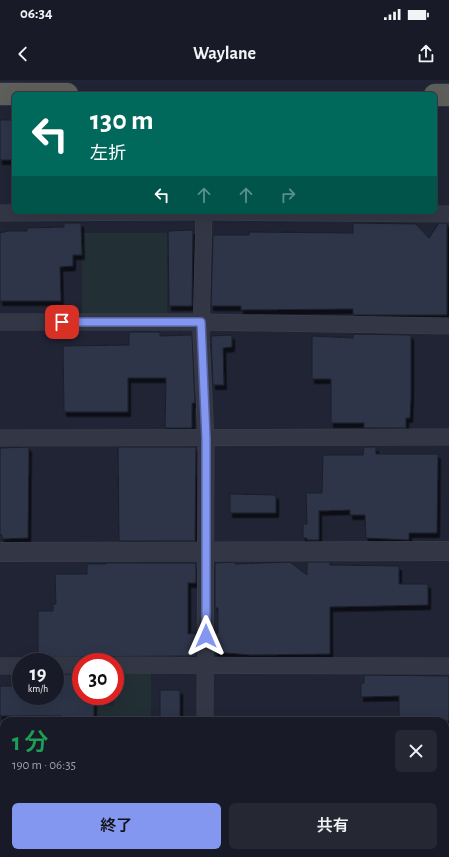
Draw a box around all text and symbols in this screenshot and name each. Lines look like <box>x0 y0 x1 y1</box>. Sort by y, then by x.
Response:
text: 06:34 <box>20 6 53 21</box>
icon: back <box>12 43 34 65</box>
icon: share <box>415 43 437 65</box>
text: Waylane <box>193 45 256 63</box>
text: 130 m <box>90 107 154 135</box>
icon: left <box>24 108 76 160</box>
text: 左折 <box>90 145 126 163</box>
icon: left <box>151 184 173 206</box>
icon: ahead <box>193 184 215 206</box>
icon: ahead <box>235 184 257 206</box>
icon: right <box>277 184 299 206</box>
pin <box>45 305 79 339</box>
icon: arrive <box>51 311 73 333</box>
position arrow <box>185 615 227 657</box>
speed limit sign: 30 <box>72 653 124 705</box>
text: 19 <box>30 664 46 684</box>
text: km/h <box>28 684 48 694</box>
button: close <box>395 730 437 772</box>
text: 1 分 <box>12 731 48 755</box>
text: 190 m · 06:35 <box>12 759 76 772</box>
button: 終了 <box>12 803 221 849</box>
button: 共有 <box>229 803 437 849</box>

